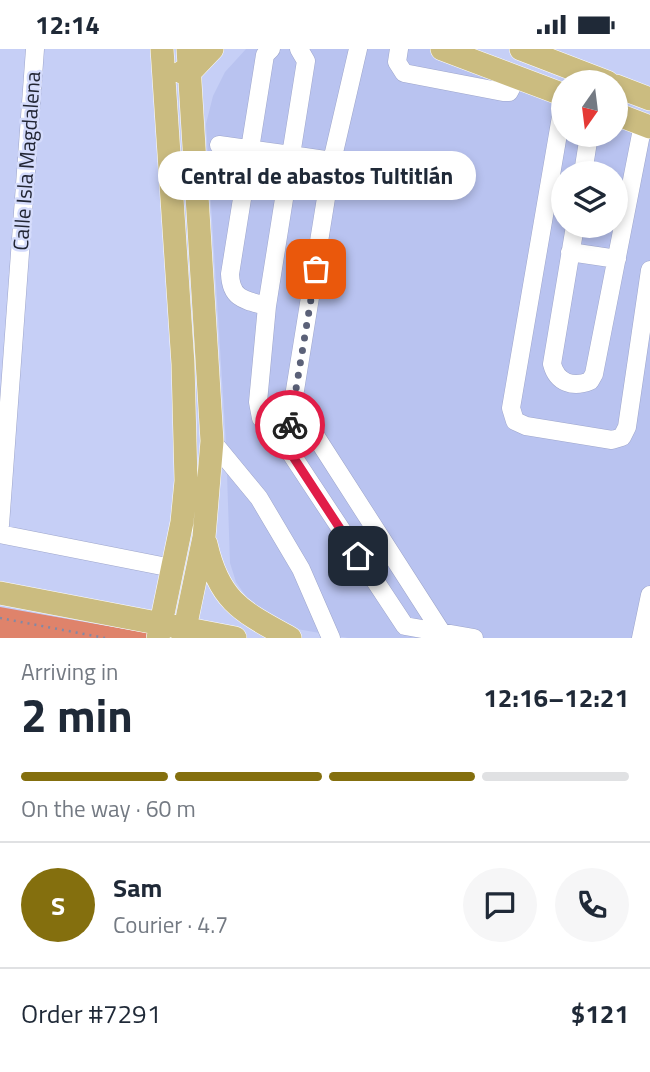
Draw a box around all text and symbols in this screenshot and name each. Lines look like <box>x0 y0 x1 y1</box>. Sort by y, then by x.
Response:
text: 12:14 <box>35 5 100 44</box>
street label: Calle Isla Magdalena <box>4 70 48 252</box>
north arrow <box>551 70 628 147</box>
map controls <box>551 70 628 238</box>
callout: Central de abastos Tultitlán <box>157 150 475 199</box>
text: Central de abastos Tultitlán <box>181 158 453 193</box>
button: layers <box>551 161 628 238</box>
pin <box>286 239 346 299</box>
icon: bag <box>297 250 335 288</box>
courier <box>255 390 325 460</box>
icon: bike <box>271 406 309 444</box>
pin <box>328 526 388 586</box>
icon: home <box>339 537 377 575</box>
text: Arriving in <box>21 654 118 689</box>
text: 12:16–12:21 <box>483 678 629 717</box>
text: 2 min <box>21 680 133 750</box>
text: On the way · 60 m <box>21 791 196 826</box>
text: Sam <box>113 868 162 907</box>
button: chat <box>463 868 537 942</box>
button: phone <box>555 868 629 942</box>
text: S <box>51 886 65 925</box>
text: Courier · 4.7 <box>113 907 228 942</box>
text: Order #7291 <box>21 994 161 1033</box>
text: $121 <box>571 994 629 1033</box>

